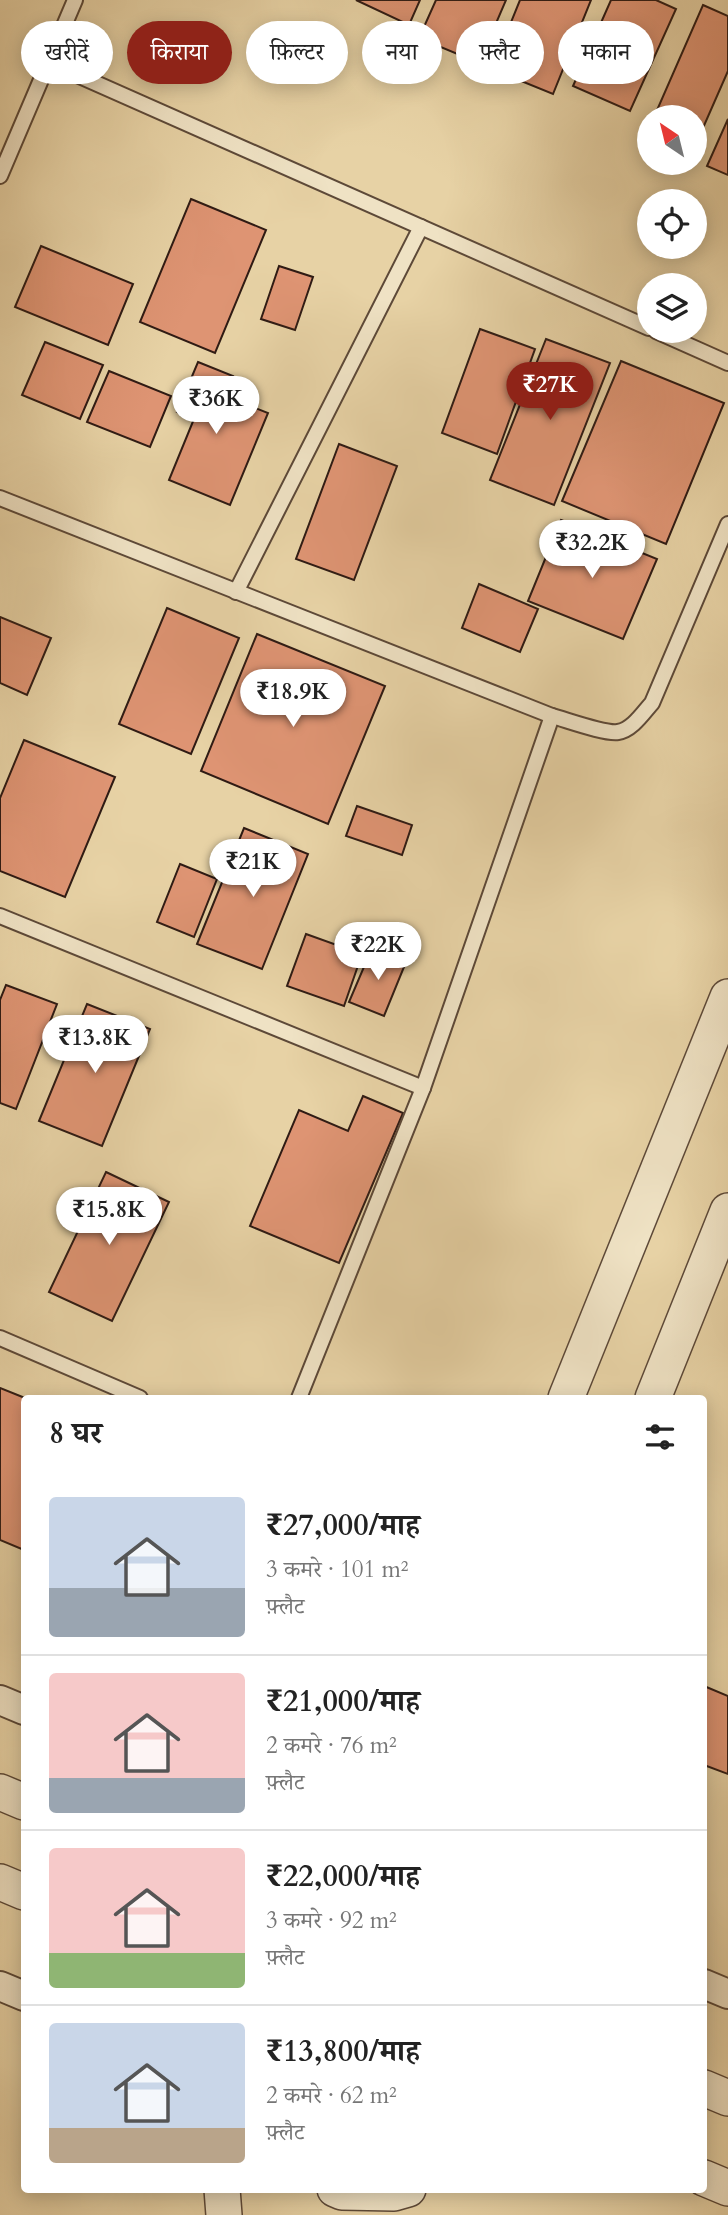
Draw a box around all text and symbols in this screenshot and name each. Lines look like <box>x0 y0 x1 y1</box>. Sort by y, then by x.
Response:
chip: खरीदें <box>21 21 113 84</box>
chip: किराया <box>127 21 232 84</box>
chip: फ़िल्टर <box>246 21 348 84</box>
chip: नया <box>362 21 442 84</box>
chip: फ़्लैट <box>456 21 544 84</box>
chip: मकान <box>558 21 654 84</box>
north arrow <box>637 105 707 175</box>
map controls <box>637 105 707 343</box>
button: locate <box>637 189 707 259</box>
button: layers <box>637 273 707 343</box>
pin: ₹27K <box>509 362 591 422</box>
text: ₹27K <box>522 369 578 400</box>
pin: ₹36K <box>175 376 257 436</box>
text: ₹36K <box>188 383 244 414</box>
pin: ₹32.2K <box>535 520 649 580</box>
text: ₹32.2K <box>555 527 629 558</box>
pin: ₹18.9K <box>236 670 350 729</box>
text: ₹18.9K <box>256 676 330 707</box>
pin: ₹21K <box>212 839 294 899</box>
text: ₹21K <box>225 846 281 877</box>
pin: ₹22K <box>337 922 419 982</box>
text: ₹22K <box>350 929 406 960</box>
pin: ₹13.8K <box>38 1016 152 1075</box>
text: ₹13.8K <box>58 1022 132 1053</box>
pin: ₹15.8K <box>52 1188 166 1247</box>
text: ₹15.8K <box>72 1194 146 1225</box>
text: 8 घर <box>49 1413 102 1454</box>
icon: filters <box>641 1418 679 1456</box>
text: ₹27,000/माह <box>266 1505 420 1546</box>
icon: home <box>105 1525 189 1609</box>
text: 3 कमरे · 101 m² <box>266 1554 409 1585</box>
text: फ़्लैट <box>266 1591 304 1622</box>
text: ₹21,000/माह <box>266 1681 420 1722</box>
icon: home <box>105 1701 189 1785</box>
text: 2 कमरे · 76 m² <box>266 1730 397 1761</box>
text: फ़्लैट <box>266 1767 304 1798</box>
text: ₹22,000/माह <box>266 1856 420 1897</box>
icon: home <box>105 1876 189 1960</box>
text: 3 कमरे · 92 m² <box>266 1905 397 1936</box>
text: फ़्लैट <box>266 1942 304 1973</box>
text: ₹13,800/माह <box>266 2031 420 2072</box>
icon: home <box>105 2051 189 2135</box>
text: 2 कमरे · 62 m² <box>266 2080 397 2111</box>
text: फ़्लैट <box>266 2117 304 2148</box>

